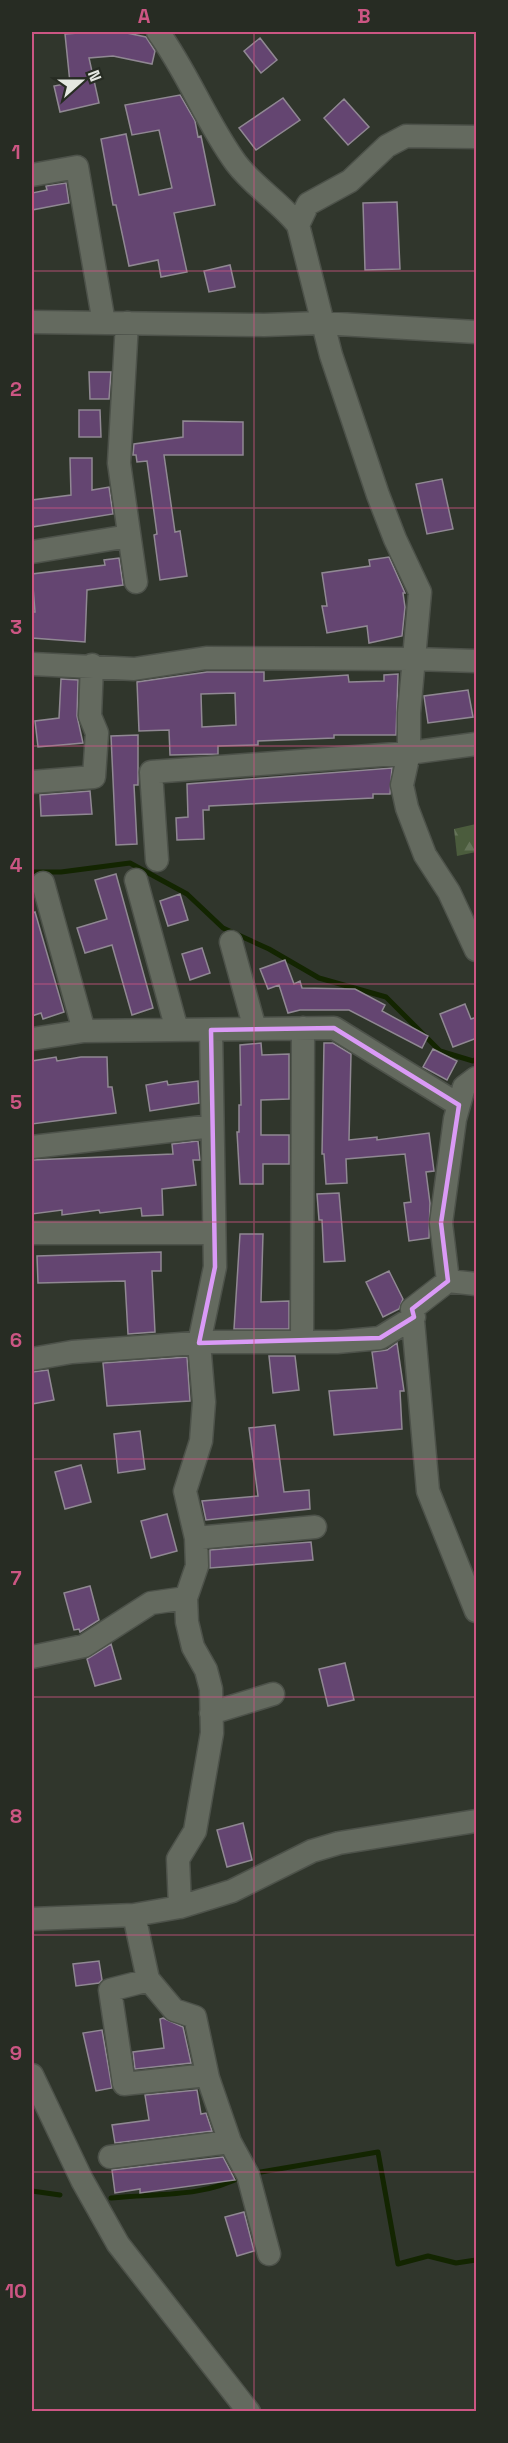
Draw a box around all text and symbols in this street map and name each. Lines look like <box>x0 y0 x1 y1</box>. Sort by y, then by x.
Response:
text: A <box>138 3 151 29</box>
text: B <box>357 3 371 29</box>
north arrow <box>51 51 111 111</box>
text: N <box>83 67 106 85</box>
text: 1 <box>11 139 21 165</box>
text: 2 <box>10 376 22 402</box>
text: 3 <box>10 614 22 640</box>
text: 4 <box>10 852 23 878</box>
text: 5 <box>10 1089 22 1115</box>
text: 6 <box>10 1327 22 1353</box>
text: 7 <box>10 1565 22 1591</box>
text: 8 <box>10 1803 22 1829</box>
text: 9 <box>10 2040 22 2066</box>
text: 10 <box>5 2278 27 2304</box>

